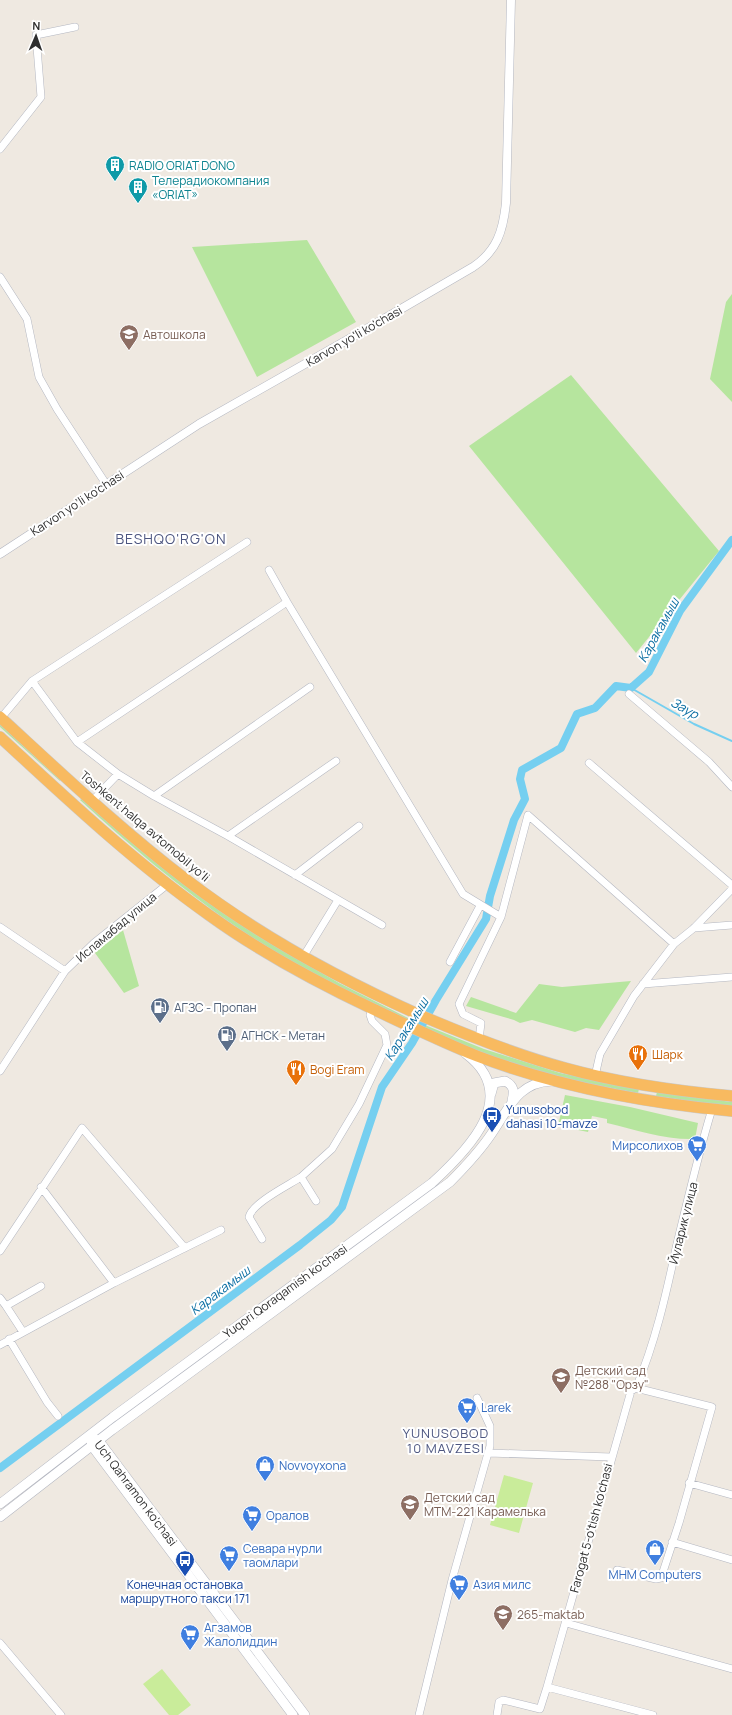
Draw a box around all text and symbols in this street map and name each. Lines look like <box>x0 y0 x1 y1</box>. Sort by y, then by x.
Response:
north arrow <box>16 16 56 56</box>
text: N <box>32 18 41 33</box>
building icon: RADIO ORIAT DONO <box>104 154 126 182</box>
place label: RADIO ORIAT DONO <box>129 157 235 174</box>
place label: Телерадиокомпания «ORIAT» <box>152 172 269 203</box>
building icon: Телерадиокомпания «ORIAT» <box>127 176 149 204</box>
street label: Karvon yo‘li ko'chasi <box>303 302 405 370</box>
school or university icon: Автошкола <box>118 323 140 351</box>
place label: Автошкола <box>143 326 206 343</box>
street label: Karvon yo‘li ko'chasi <box>27 466 127 540</box>
district label: BESHQO'RG'ON <box>115 529 227 548</box>
water label: Каракамыш <box>633 594 684 665</box>
water label: Заур <box>668 693 703 724</box>
street label: Toshkent halqa avtomobil yo'li <box>77 767 213 885</box>
street label: Исламабад улица <box>72 888 160 966</box>
water label: Каракамыш <box>380 993 433 1064</box>
fuel station icon: АГЗС - Пропан <box>149 996 171 1024</box>
place label: АГЗС - Пропан <box>174 999 257 1016</box>
fuel station icon: АГНСК - Метан <box>216 1024 238 1052</box>
place label: АГНСК - Метан <box>241 1027 325 1044</box>
restaurant icon: Шарк <box>627 1043 649 1071</box>
place label: Шарк <box>652 1046 684 1063</box>
restaurant icon: Bogi Eram <box>285 1058 307 1086</box>
place label: Bogi Eram <box>310 1061 365 1078</box>
place label: Yunusobod dahasi 10-mavze <box>506 1101 598 1132</box>
bus stop icon: Yunusobod dahasi 10-mavze <box>481 1105 503 1133</box>
supermarket icon: Мирсолихов <box>686 1134 708 1162</box>
place label: Мирсолихов <box>612 1137 684 1154</box>
street label: Йуларик улица <box>665 1180 701 1266</box>
street label: Yuqori Qoraqamish ko'chasi <box>219 1240 351 1342</box>
water label: Каракамыш <box>186 1261 255 1319</box>
place label: Детский сад №288 "Орзу" <box>575 1362 649 1393</box>
school or university icon: Детский сад №288 "Орзу" <box>550 1366 572 1394</box>
supermarket icon: Larek <box>456 1396 478 1424</box>
place label: Larek <box>481 1399 512 1416</box>
district label: YUNUSOBOD 10 MAVZESI <box>403 1424 489 1457</box>
street label: Uch Qahramon ko'chasi <box>91 1437 181 1549</box>
shop icon: Novvoyxona <box>254 1454 276 1482</box>
place label: Novvoyxona <box>279 1457 346 1474</box>
street label: Farogat 5-o'tish ko'chasi <box>566 1461 616 1595</box>
place label: Детский сад МТМ-221 Карамелька <box>424 1489 546 1520</box>
school or university icon: Детский сад МТМ-221 Карамелька <box>399 1493 421 1521</box>
supermarket icon: Оралов <box>241 1504 263 1532</box>
place label: Оралов <box>266 1507 309 1524</box>
shop icon: MHM Computers <box>644 1538 666 1566</box>
place label: Севара нурли таомлари <box>243 1540 322 1571</box>
supermarket icon: Севара нурли таомлари <box>218 1544 240 1572</box>
bus stop icon: Конечная остановка маршрутного такси 171 <box>174 1549 196 1577</box>
place label: MHM Computers <box>609 1566 701 1583</box>
supermarket icon: Азия милс <box>448 1573 470 1601</box>
place label: Конечная остановка маршрутного такси 171 <box>120 1576 250 1607</box>
place label: Азия милс <box>473 1576 532 1593</box>
school or university icon: 265-maktab <box>492 1603 514 1631</box>
place label: 265-maktab <box>517 1606 585 1623</box>
place label: Агзамов Жалолиддин <box>204 1619 277 1650</box>
supermarket icon: Агзамов Жалолиддин <box>179 1623 201 1651</box>

